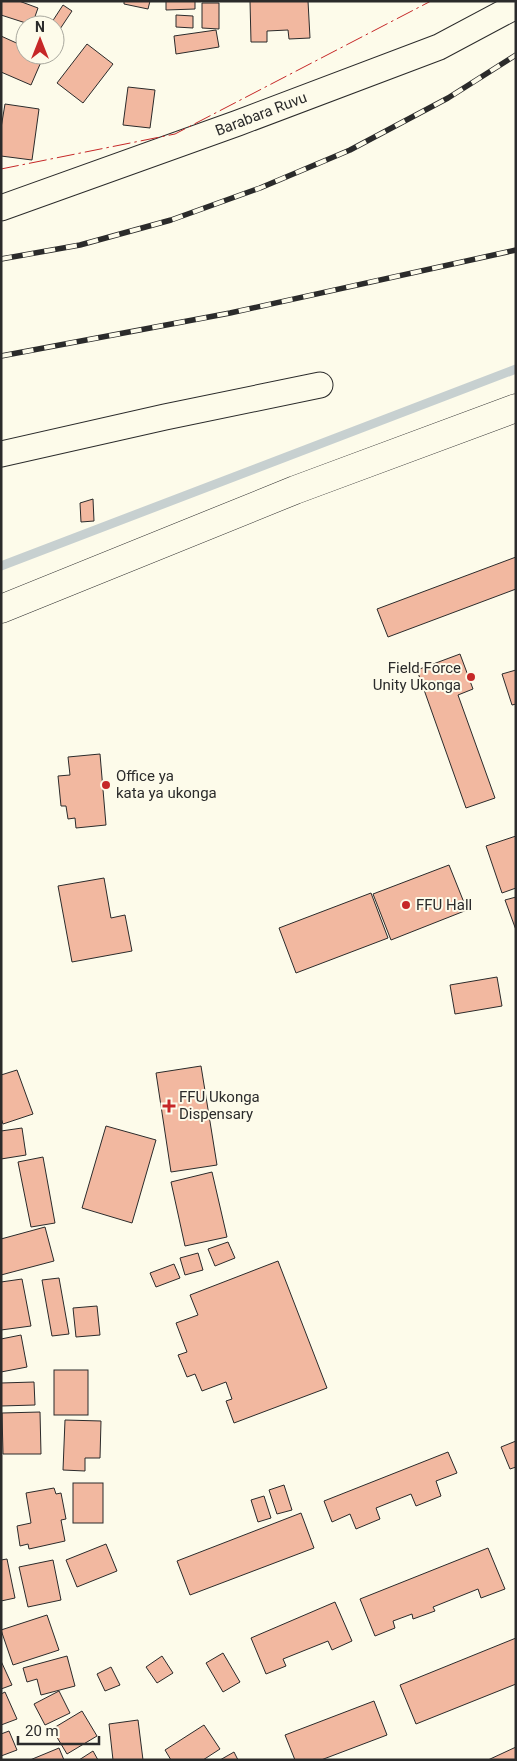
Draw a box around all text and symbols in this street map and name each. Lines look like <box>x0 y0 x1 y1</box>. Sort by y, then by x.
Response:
north arrow <box>15 15 65 65</box>
text: N <box>35 19 45 35</box>
street label: Barabara Ruvu <box>213 88 309 140</box>
place label: Field Force Unity Ukonga <box>373 659 461 694</box>
marker: Field Force Unity Ukonga <box>465 671 477 683</box>
place label: Office ya kata ya ukonga <box>116 767 217 802</box>
marker: Office ya kata ya ukonga <box>100 779 112 791</box>
place label: FFU Hall <box>416 896 472 914</box>
marker: FFU Hall <box>400 899 412 911</box>
place label: FFU Ukonga Dispensary <box>179 1088 260 1123</box>
marker: FFU Ukonga Dispensary <box>163 1100 175 1112</box>
scale bar <box>18 1714 99 1746</box>
text: 20 m <box>25 1722 59 1740</box>

